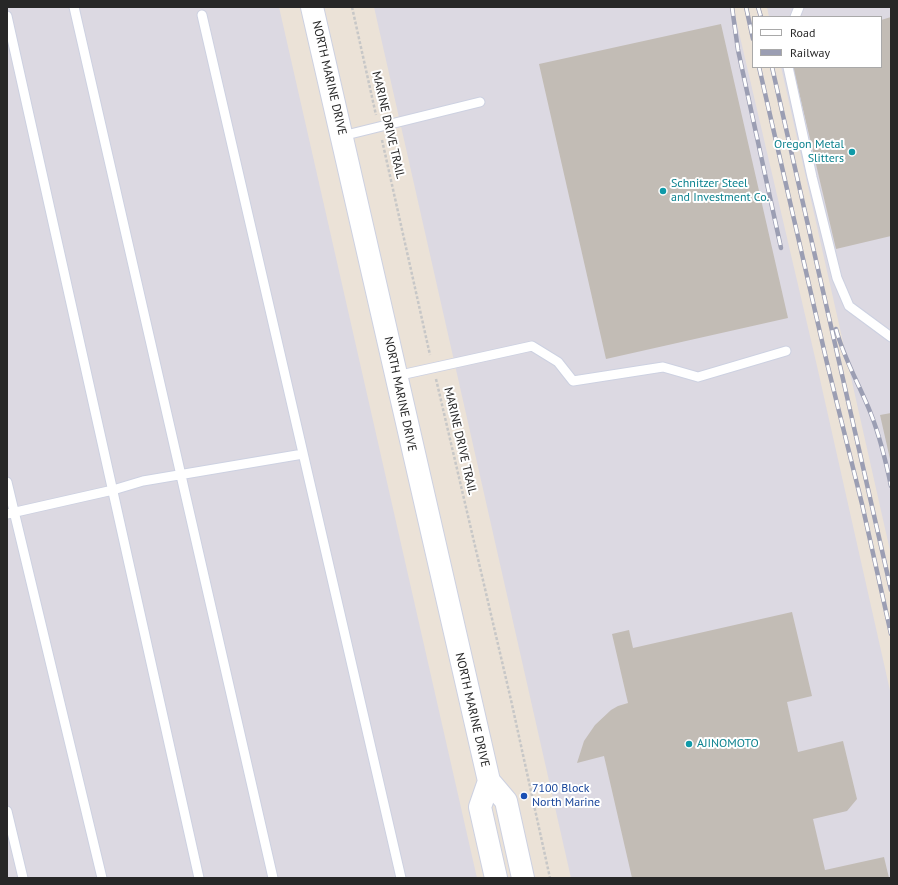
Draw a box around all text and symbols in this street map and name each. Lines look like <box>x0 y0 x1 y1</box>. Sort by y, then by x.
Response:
legend <box>752 16 882 68</box>
street label: NORTH MARINE DRIVE <box>309 19 349 137</box>
text: Road <box>790 25 815 40</box>
text: Railway <box>790 45 830 60</box>
street label: MARINE DRIVE TRAIL <box>369 70 407 180</box>
place label: Oregon Metal Slitters <box>774 138 844 166</box>
marker: Oregon Metal Slitters <box>847 147 857 157</box>
place label: Schnitzer Steel and Investment Co. <box>671 177 769 205</box>
marker: Schnitzer Steel and Investment Co. <box>658 186 668 196</box>
street label: NORTH MARINE DRIVE <box>381 335 419 453</box>
street label: MARINE DRIVE TRAIL <box>441 386 479 496</box>
street label: NORTH MARINE DRIVE <box>452 651 492 769</box>
place label: AJINOMOTO <box>697 737 759 751</box>
marker: AJINOMOTO <box>684 739 694 749</box>
place label: 7100 Block North Marine <box>532 782 600 810</box>
marker: 7100 Block North Marine <box>519 791 529 801</box>

